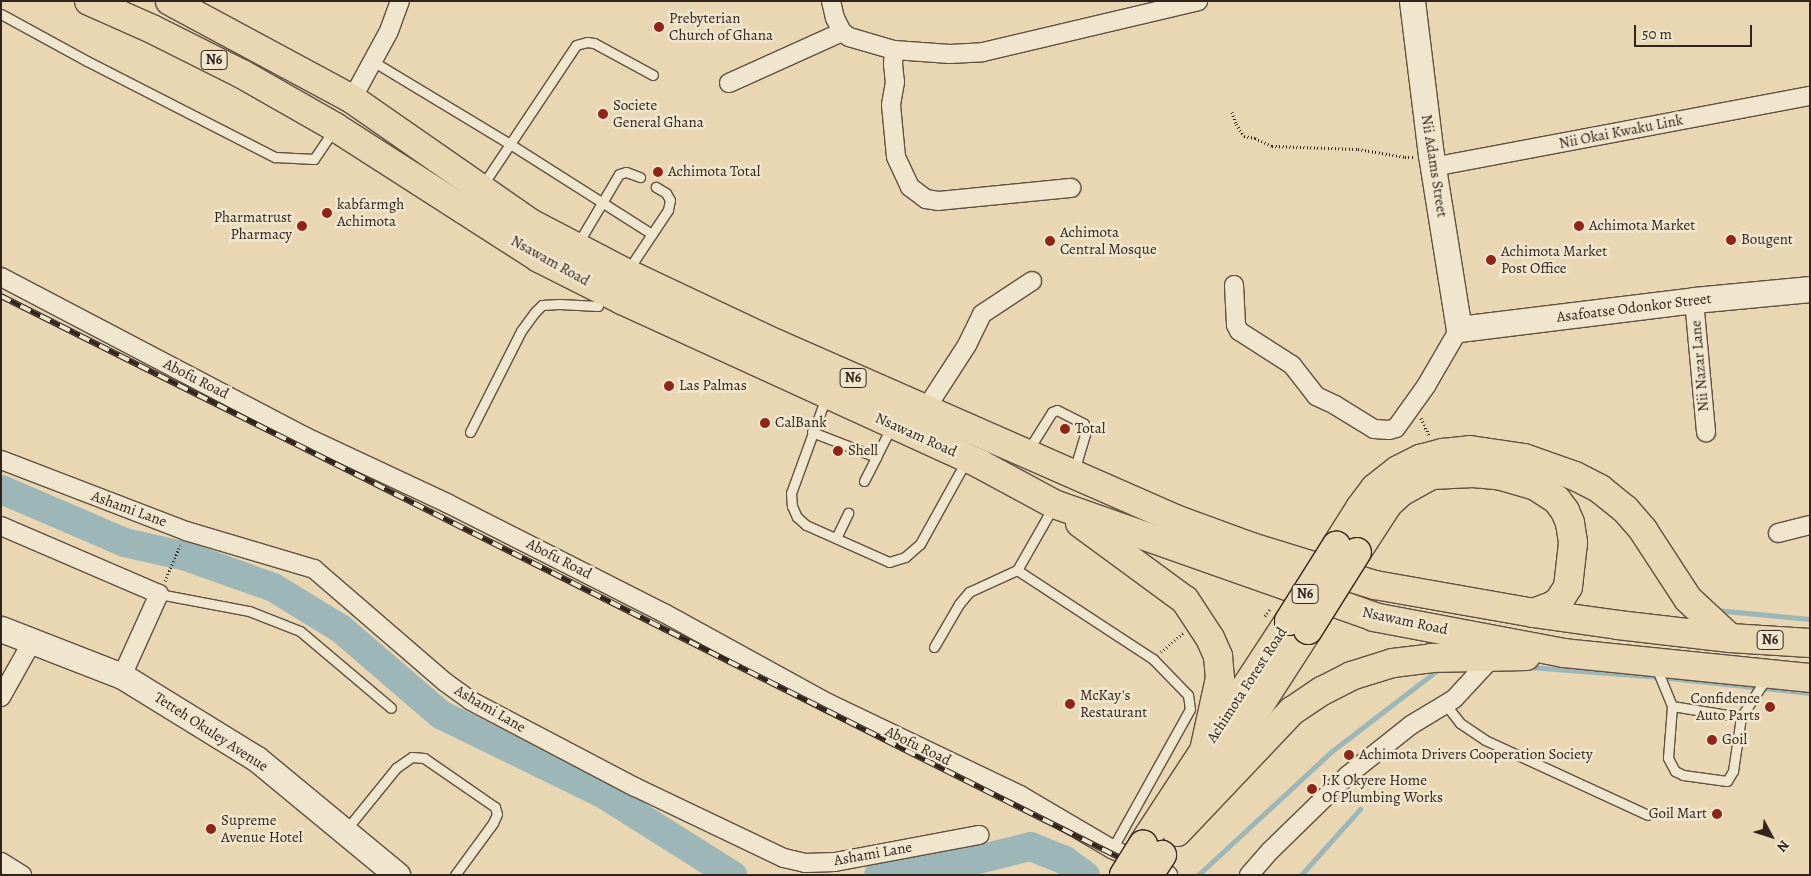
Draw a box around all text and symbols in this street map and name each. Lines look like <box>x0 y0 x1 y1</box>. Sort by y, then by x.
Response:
place label: Prebyterian Church of Ghana <box>669 9 773 44</box>
scale bar <box>1636 15 1754 47</box>
marker: Prebyterian Church of Ghana <box>653 21 665 33</box>
text: 50 m <box>1642 24 1672 44</box>
road number: N6 <box>200 48 228 72</box>
place label: Societe General Ghana <box>613 96 704 131</box>
marker: Societe General Ghana <box>597 108 609 120</box>
street label: Nii Okai Kwaku Link <box>1557 111 1685 153</box>
street label: Nii Adams Street <box>1417 113 1451 219</box>
place label: Achimota Total <box>668 163 760 181</box>
marker: Achimota Total <box>652 166 664 178</box>
place label: kabfarmgh Achimota <box>337 195 404 230</box>
marker: kabfarmgh Achimota <box>321 207 333 219</box>
place label: Pharmatrust Pharmacy <box>214 208 292 243</box>
place label: Achimota Market <box>1589 217 1695 235</box>
marker: Pharmatrust Pharmacy <box>296 220 308 232</box>
marker: Achimota Market <box>1573 220 1585 232</box>
place label: Achimota Central Mosque <box>1060 223 1157 258</box>
place label: Bougent <box>1741 231 1793 249</box>
street label: Nsawam Road <box>507 232 593 290</box>
marker: Bougent <box>1725 234 1737 246</box>
marker: Achimota Central Mosque <box>1044 235 1056 247</box>
place label: Achimota Market Post Office <box>1501 242 1607 277</box>
marker: Achimota Market Post Office <box>1485 254 1497 266</box>
street label: Asafoatse Odonkor Street <box>1556 290 1712 326</box>
street label: Nii Nazar Lane <box>1687 320 1713 412</box>
street label: Abofu Road <box>160 355 232 403</box>
road number: N6 <box>839 366 867 389</box>
place label: Las Palmas <box>679 377 747 395</box>
marker: Las Palmas <box>663 380 675 392</box>
street label: Nsawam Road <box>872 409 960 461</box>
place label: CalBank <box>775 414 827 432</box>
marker: CalBank <box>759 417 771 429</box>
place label: Total <box>1075 420 1105 438</box>
marker: Total <box>1059 423 1071 435</box>
place label: Shell <box>848 442 878 460</box>
marker: Shell <box>832 445 844 457</box>
street label: Ashami Lane <box>89 487 169 531</box>
street label: Abofu Road <box>523 535 595 583</box>
road number: N6 <box>1291 582 1319 606</box>
street label: Nsawam Road <box>1360 603 1450 639</box>
street label: Achimota Forest Road <box>1203 624 1291 746</box>
road number: N6 <box>1756 628 1784 652</box>
street label: Ashami Lane <box>451 681 529 737</box>
place label: McKay's Restaurant <box>1080 686 1147 721</box>
street label: Tetteh Okuley Avenue <box>151 688 271 776</box>
place label: Confidence Auto Parts <box>1691 689 1760 724</box>
marker: McKay's Restaurant <box>1064 698 1076 710</box>
marker: Confidence Auto Parts <box>1764 701 1776 713</box>
street label: Abofu Road <box>882 722 954 770</box>
place label: Goil <box>1722 731 1747 749</box>
marker: Goil <box>1706 734 1718 746</box>
place label: Achimota Drivers Cooperation Society <box>1359 746 1593 764</box>
marker: Achimota Drivers Cooperation Society <box>1343 749 1355 761</box>
place label: J.K Okyere Home Of Plumbing Works <box>1322 771 1443 806</box>
marker: J.K Okyere Home Of Plumbing Works <box>1306 783 1318 795</box>
place label: Goil Mart <box>1649 805 1707 823</box>
marker: Goil Mart <box>1711 808 1723 820</box>
place label: Supreme Avenue Hotel <box>221 811 302 846</box>
north arrow <box>1746 811 1796 861</box>
marker: Supreme Avenue Hotel <box>205 823 217 835</box>
text: N <box>1772 836 1793 856</box>
street label: Ashami Lane <box>833 838 913 870</box>

